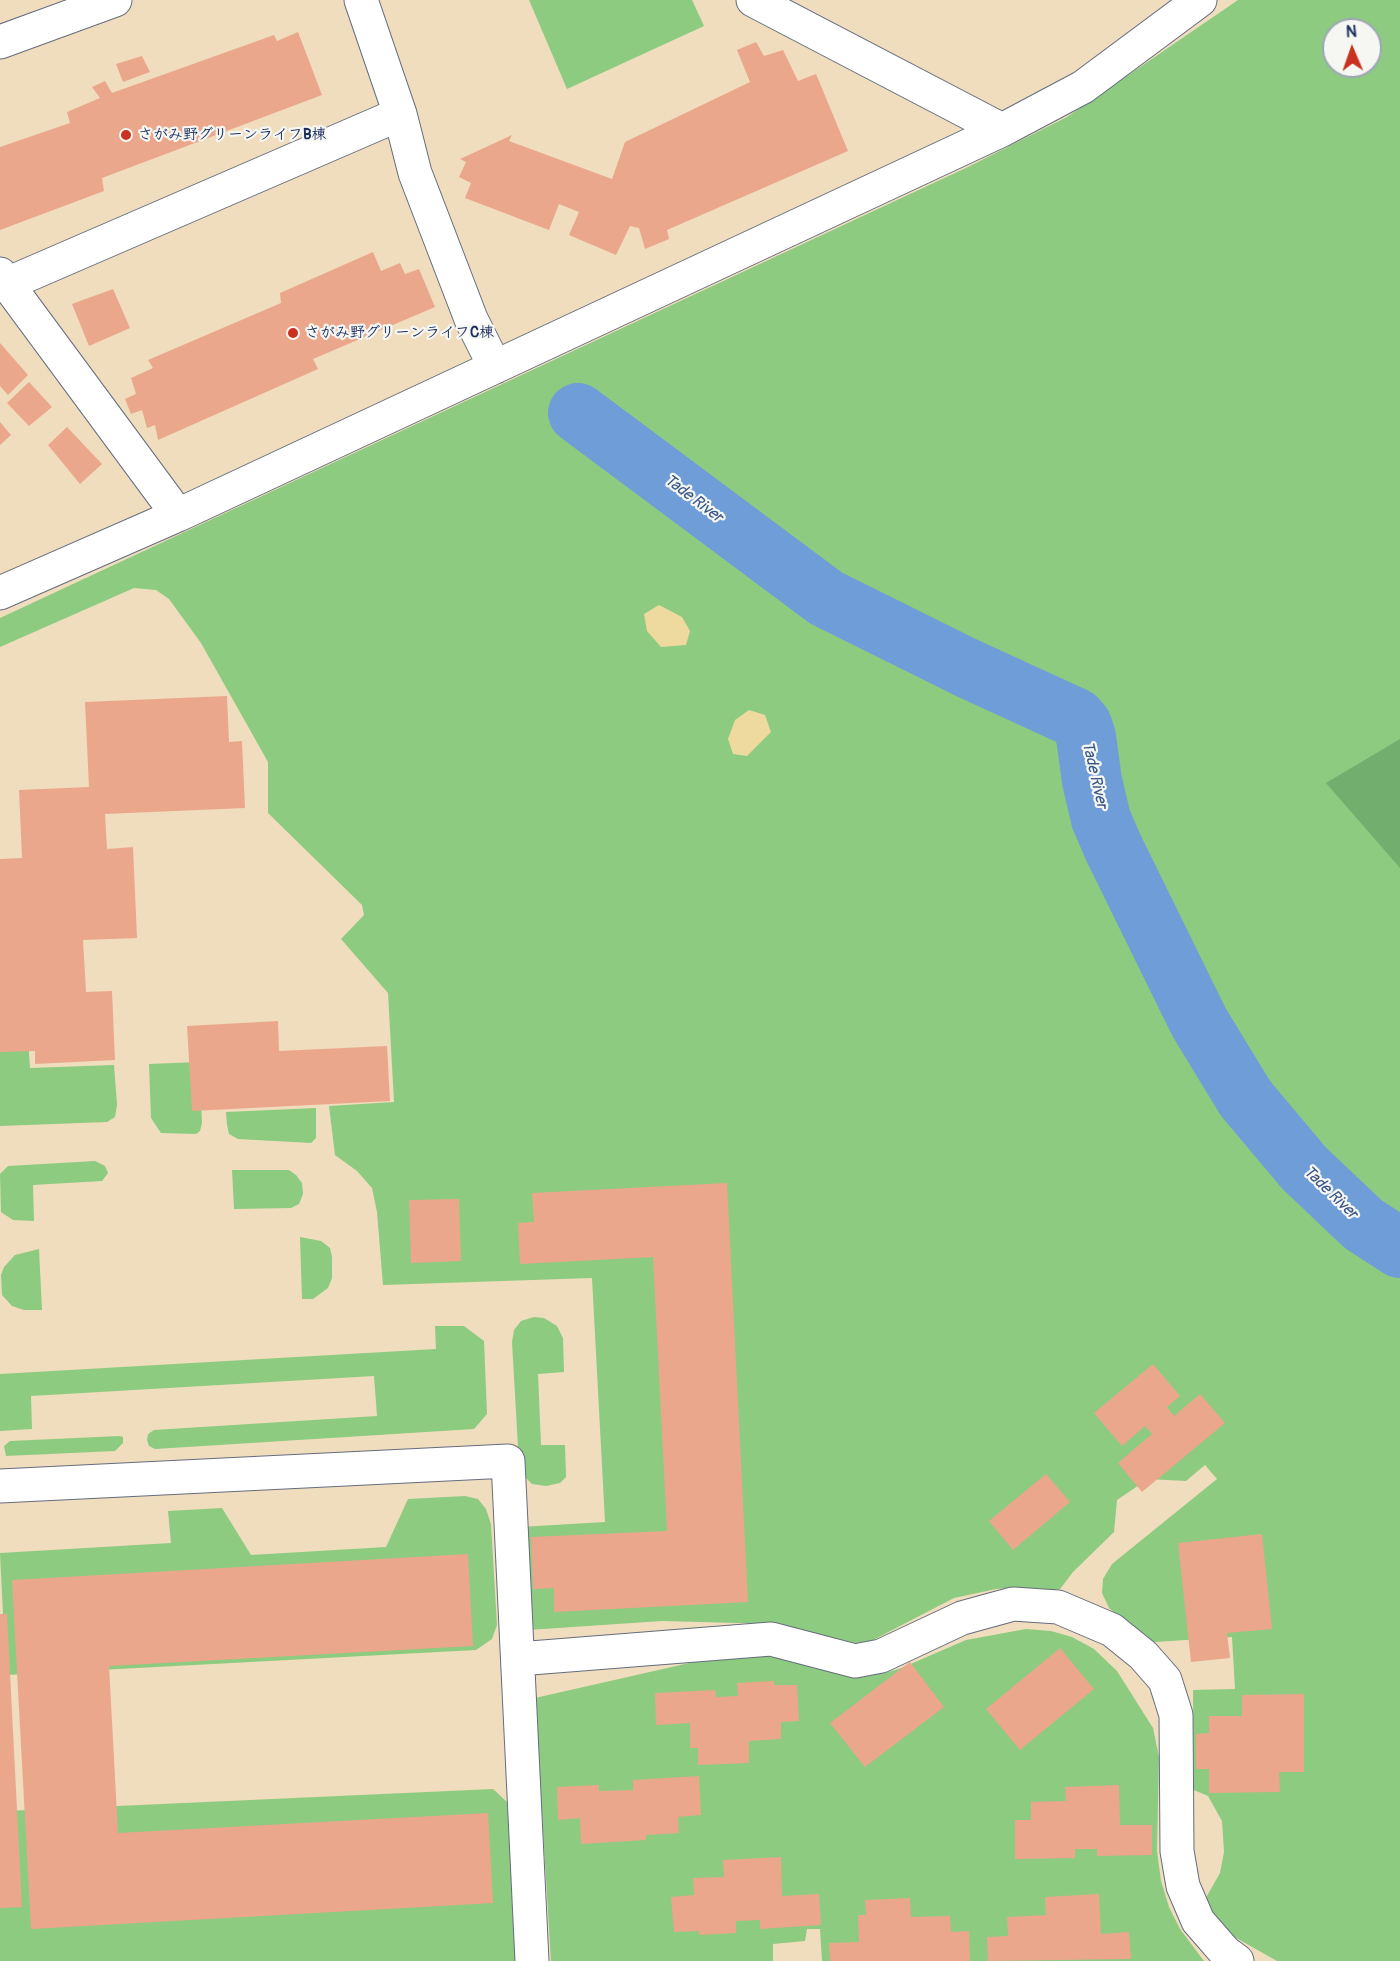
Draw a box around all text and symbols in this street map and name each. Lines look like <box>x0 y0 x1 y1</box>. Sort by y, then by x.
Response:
north arrow <box>1322 18 1382 78</box>
text: N <box>1346 22 1357 42</box>
place label: さがみ野グリーンライフB棟 <box>138 126 326 144</box>
marker: さがみ野グリーンライフB棟 <box>119 128 133 142</box>
place label: さがみ野グリーンライフC棟 <box>305 324 494 342</box>
marker: さがみ野グリーンライフC棟 <box>286 326 300 340</box>
water label: Tade River <box>660 471 726 527</box>
water label: Tade River <box>1077 740 1111 810</box>
water label: Tade River <box>1299 1162 1361 1224</box>

